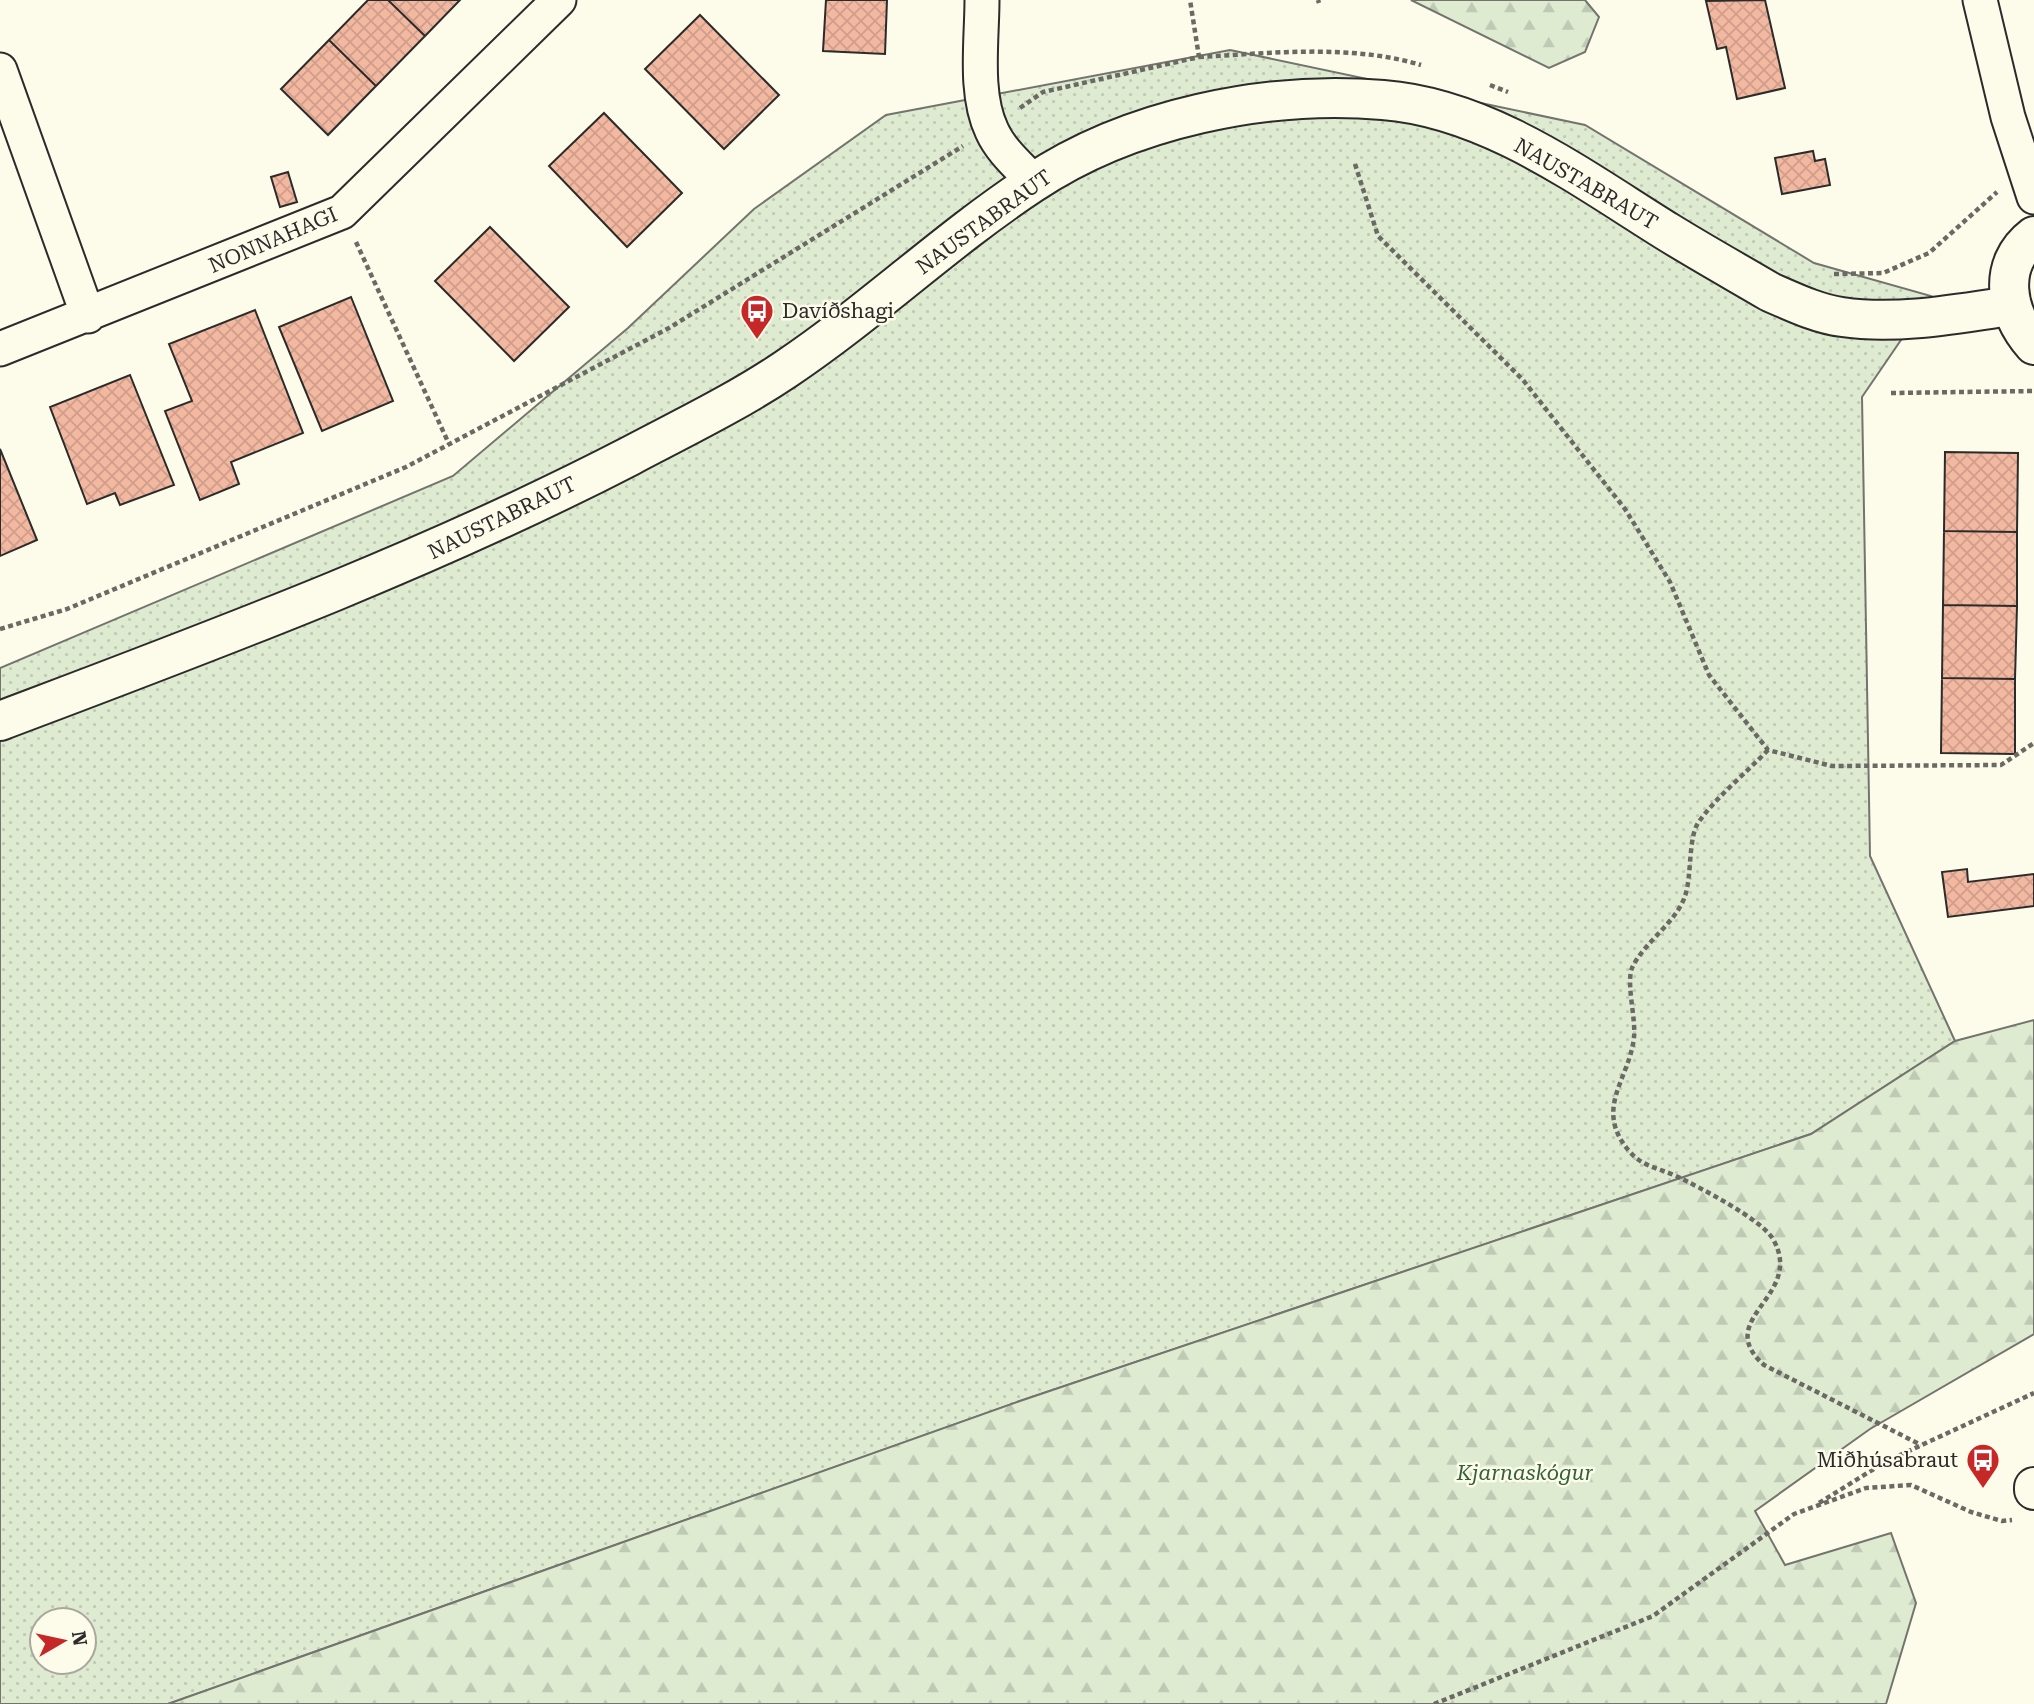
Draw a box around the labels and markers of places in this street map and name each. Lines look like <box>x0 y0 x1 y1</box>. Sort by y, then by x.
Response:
bus stop icon: Davíðshagi <box>738 292 776 341</box>
place label: Davíðshagi <box>782 299 894 323</box>
bus stop icon: Miðhúsabraut <box>1964 1441 2002 1490</box>
place label: Miðhúsabraut <box>1817 1448 1958 1472</box>

